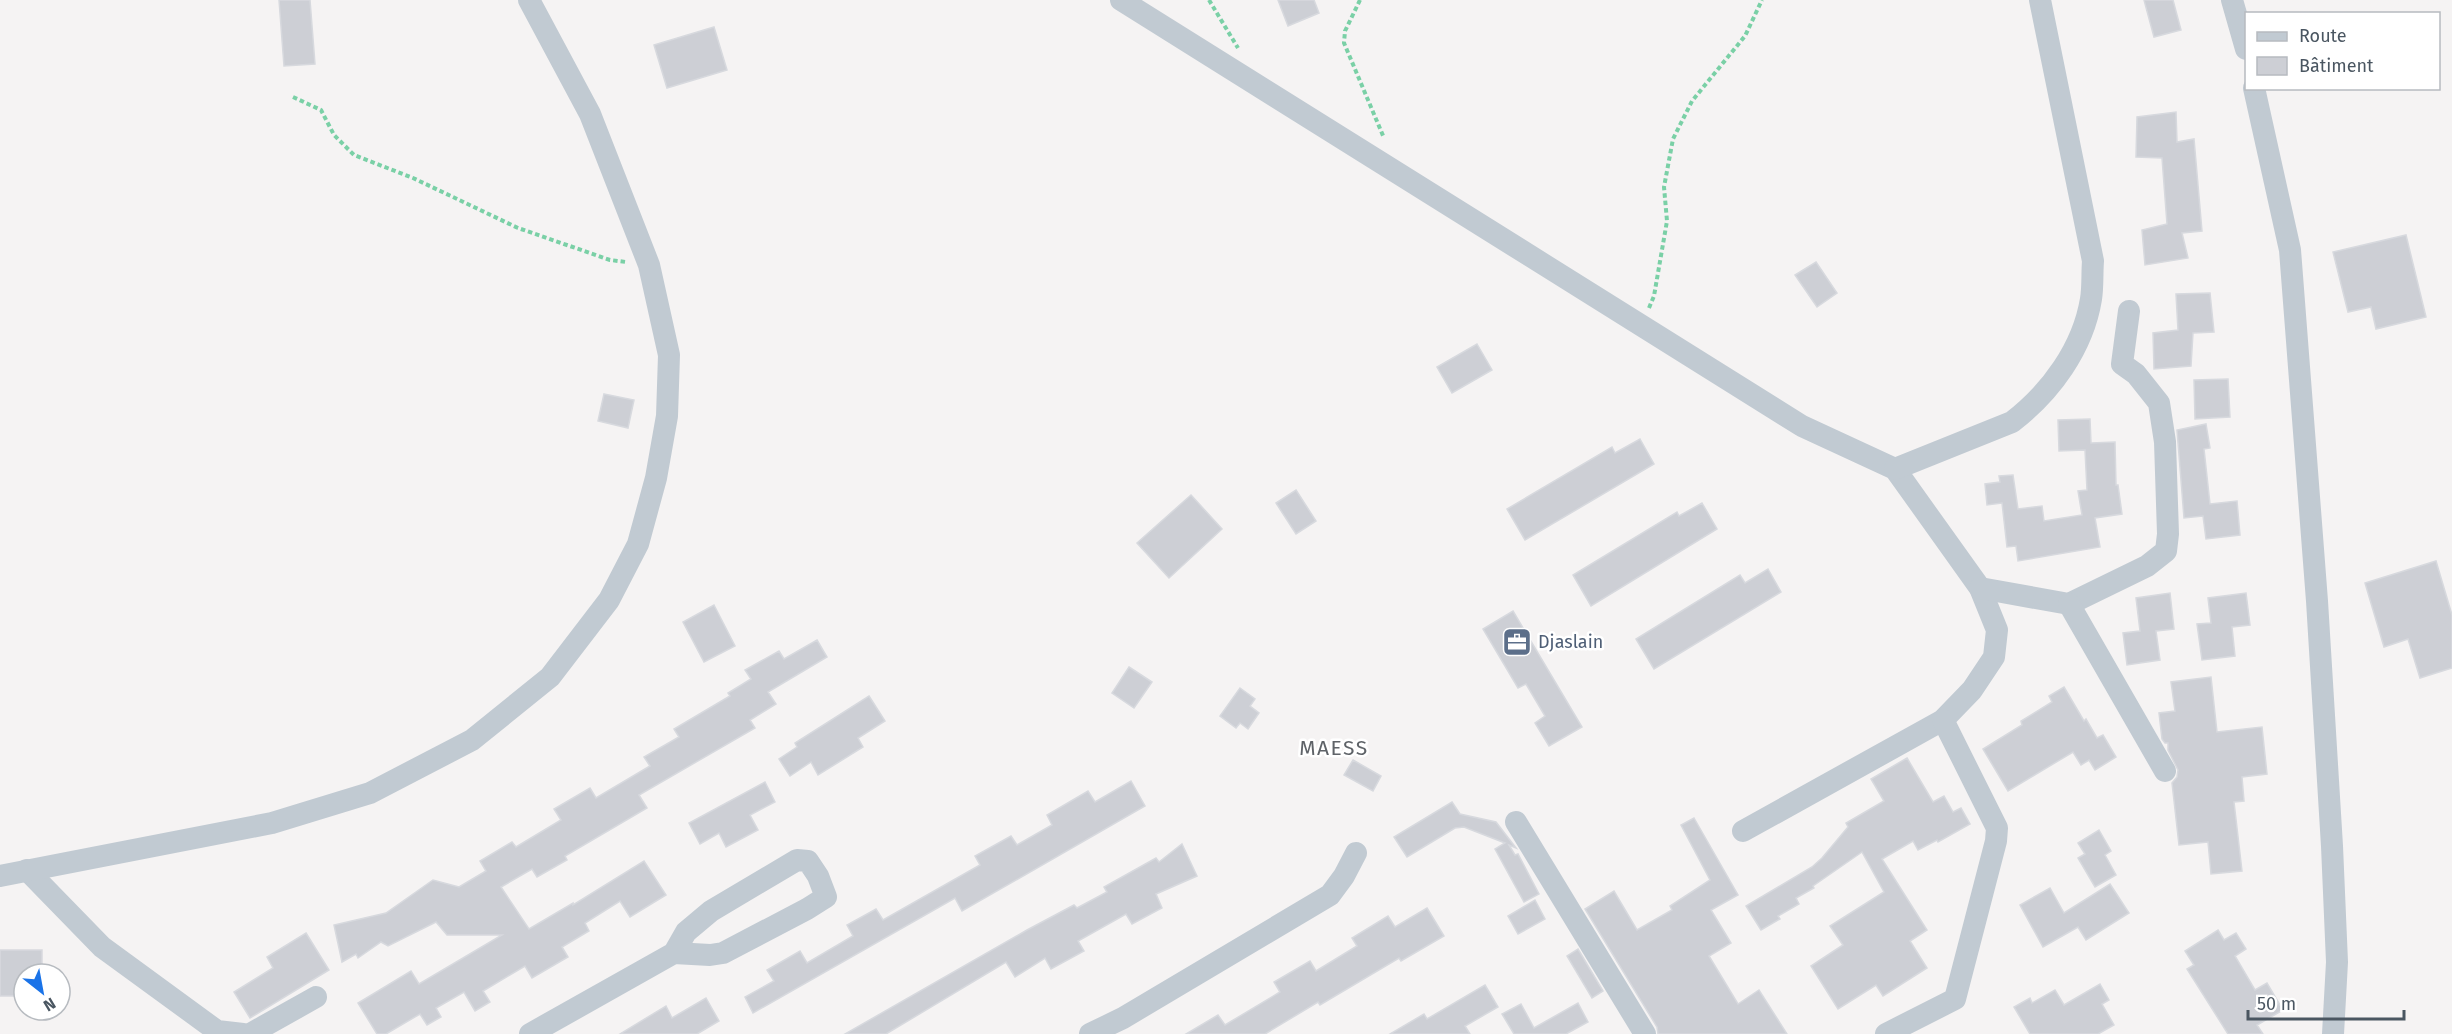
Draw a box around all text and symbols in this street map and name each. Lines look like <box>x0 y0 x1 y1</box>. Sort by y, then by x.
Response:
legend <box>2245 12 2440 90</box>
text: Route <box>2299 25 2347 47</box>
text: Bâtiment <box>2299 55 2374 77</box>
office icon: Djaslain <box>1501 626 1533 658</box>
place label: Djaslain <box>1538 631 1603 653</box>
district label: MAESS <box>1299 735 1369 761</box>
north arrow <box>12 962 72 1022</box>
scale bar <box>2248 983 2404 1021</box>
text: 50 m <box>2257 993 2296 1015</box>
text: N <box>40 994 59 1015</box>

